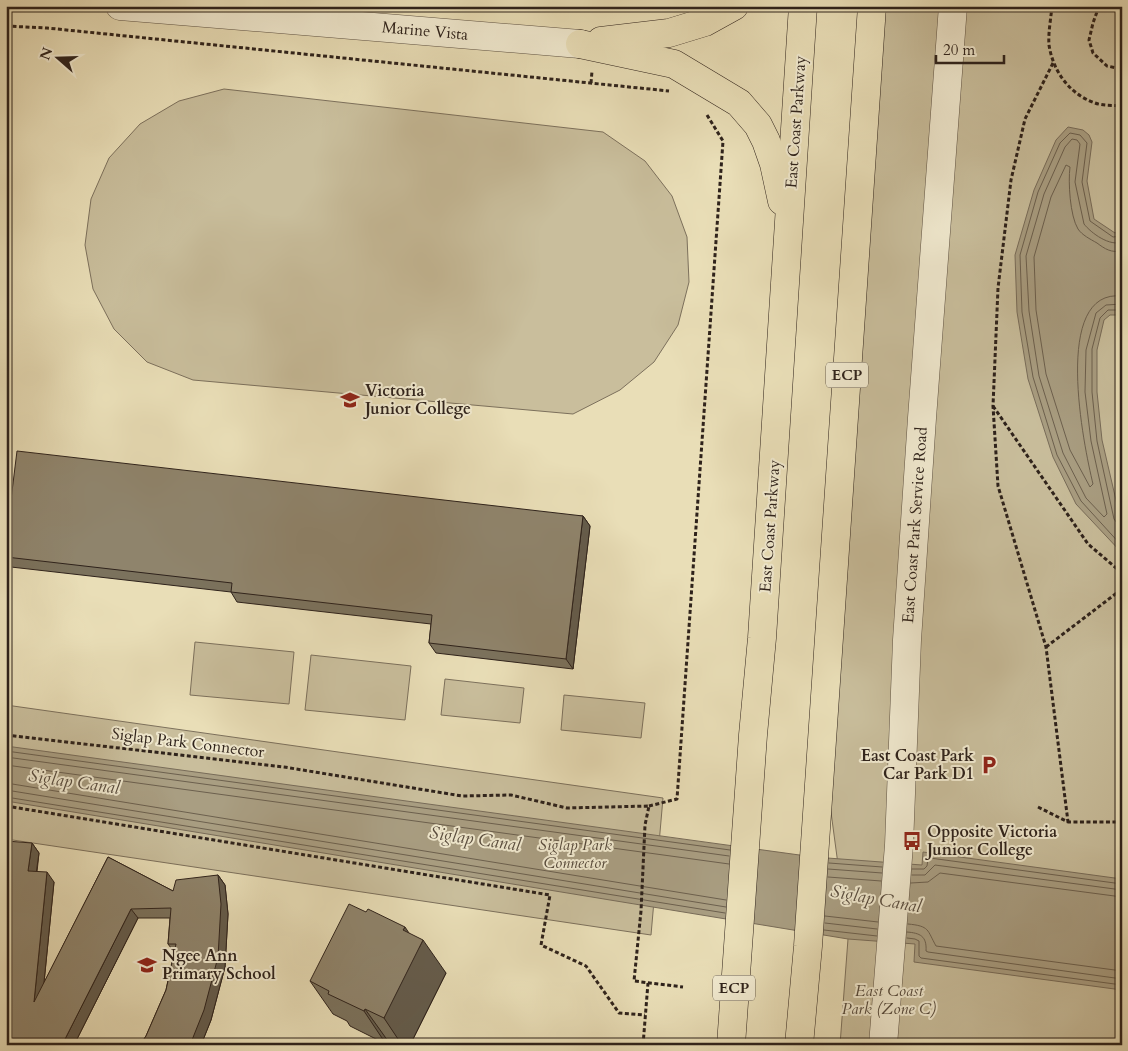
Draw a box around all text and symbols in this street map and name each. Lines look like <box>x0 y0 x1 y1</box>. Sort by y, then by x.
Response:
street label: Marine Vista <box>381 16 469 46</box>
north arrow <box>32 32 82 82</box>
scale bar <box>936 32 1003 64</box>
text: 20 m <box>943 40 975 60</box>
text: N <box>35 45 57 63</box>
street label: East Coast Parkway <box>780 54 812 189</box>
road number: ECP <box>826 362 868 388</box>
place label: Victoria Junior College <box>363 380 471 420</box>
school or university icon: Victoria Junior College <box>339 389 361 411</box>
street label: East Coast Park Service Road <box>897 426 933 624</box>
street label: East Coast Parkway <box>754 458 786 593</box>
street label: Siglap Park Connector <box>110 723 266 763</box>
place label: East Coast Park Car Park D1 <box>861 745 974 785</box>
parking icon: East Coast Park Car Park D1 <box>978 754 1000 776</box>
water label: Siglap Canal <box>27 763 122 801</box>
water label: Siglap Canal <box>428 820 523 858</box>
place label: Opposite Victoria Junior College <box>925 821 1057 861</box>
bus stop icon: Opposite Victoria Junior College <box>901 830 923 852</box>
park label: Siglap Park Connector <box>538 834 612 874</box>
water label: Siglap Canal <box>828 879 925 919</box>
place label: Ngee Ann Primary School <box>162 945 276 985</box>
school or university icon: Ngee Ann Primary School <box>136 954 158 976</box>
road number: ECP <box>713 976 755 1000</box>
park label: East Coast Park (Zone C) <box>842 980 936 1020</box>

